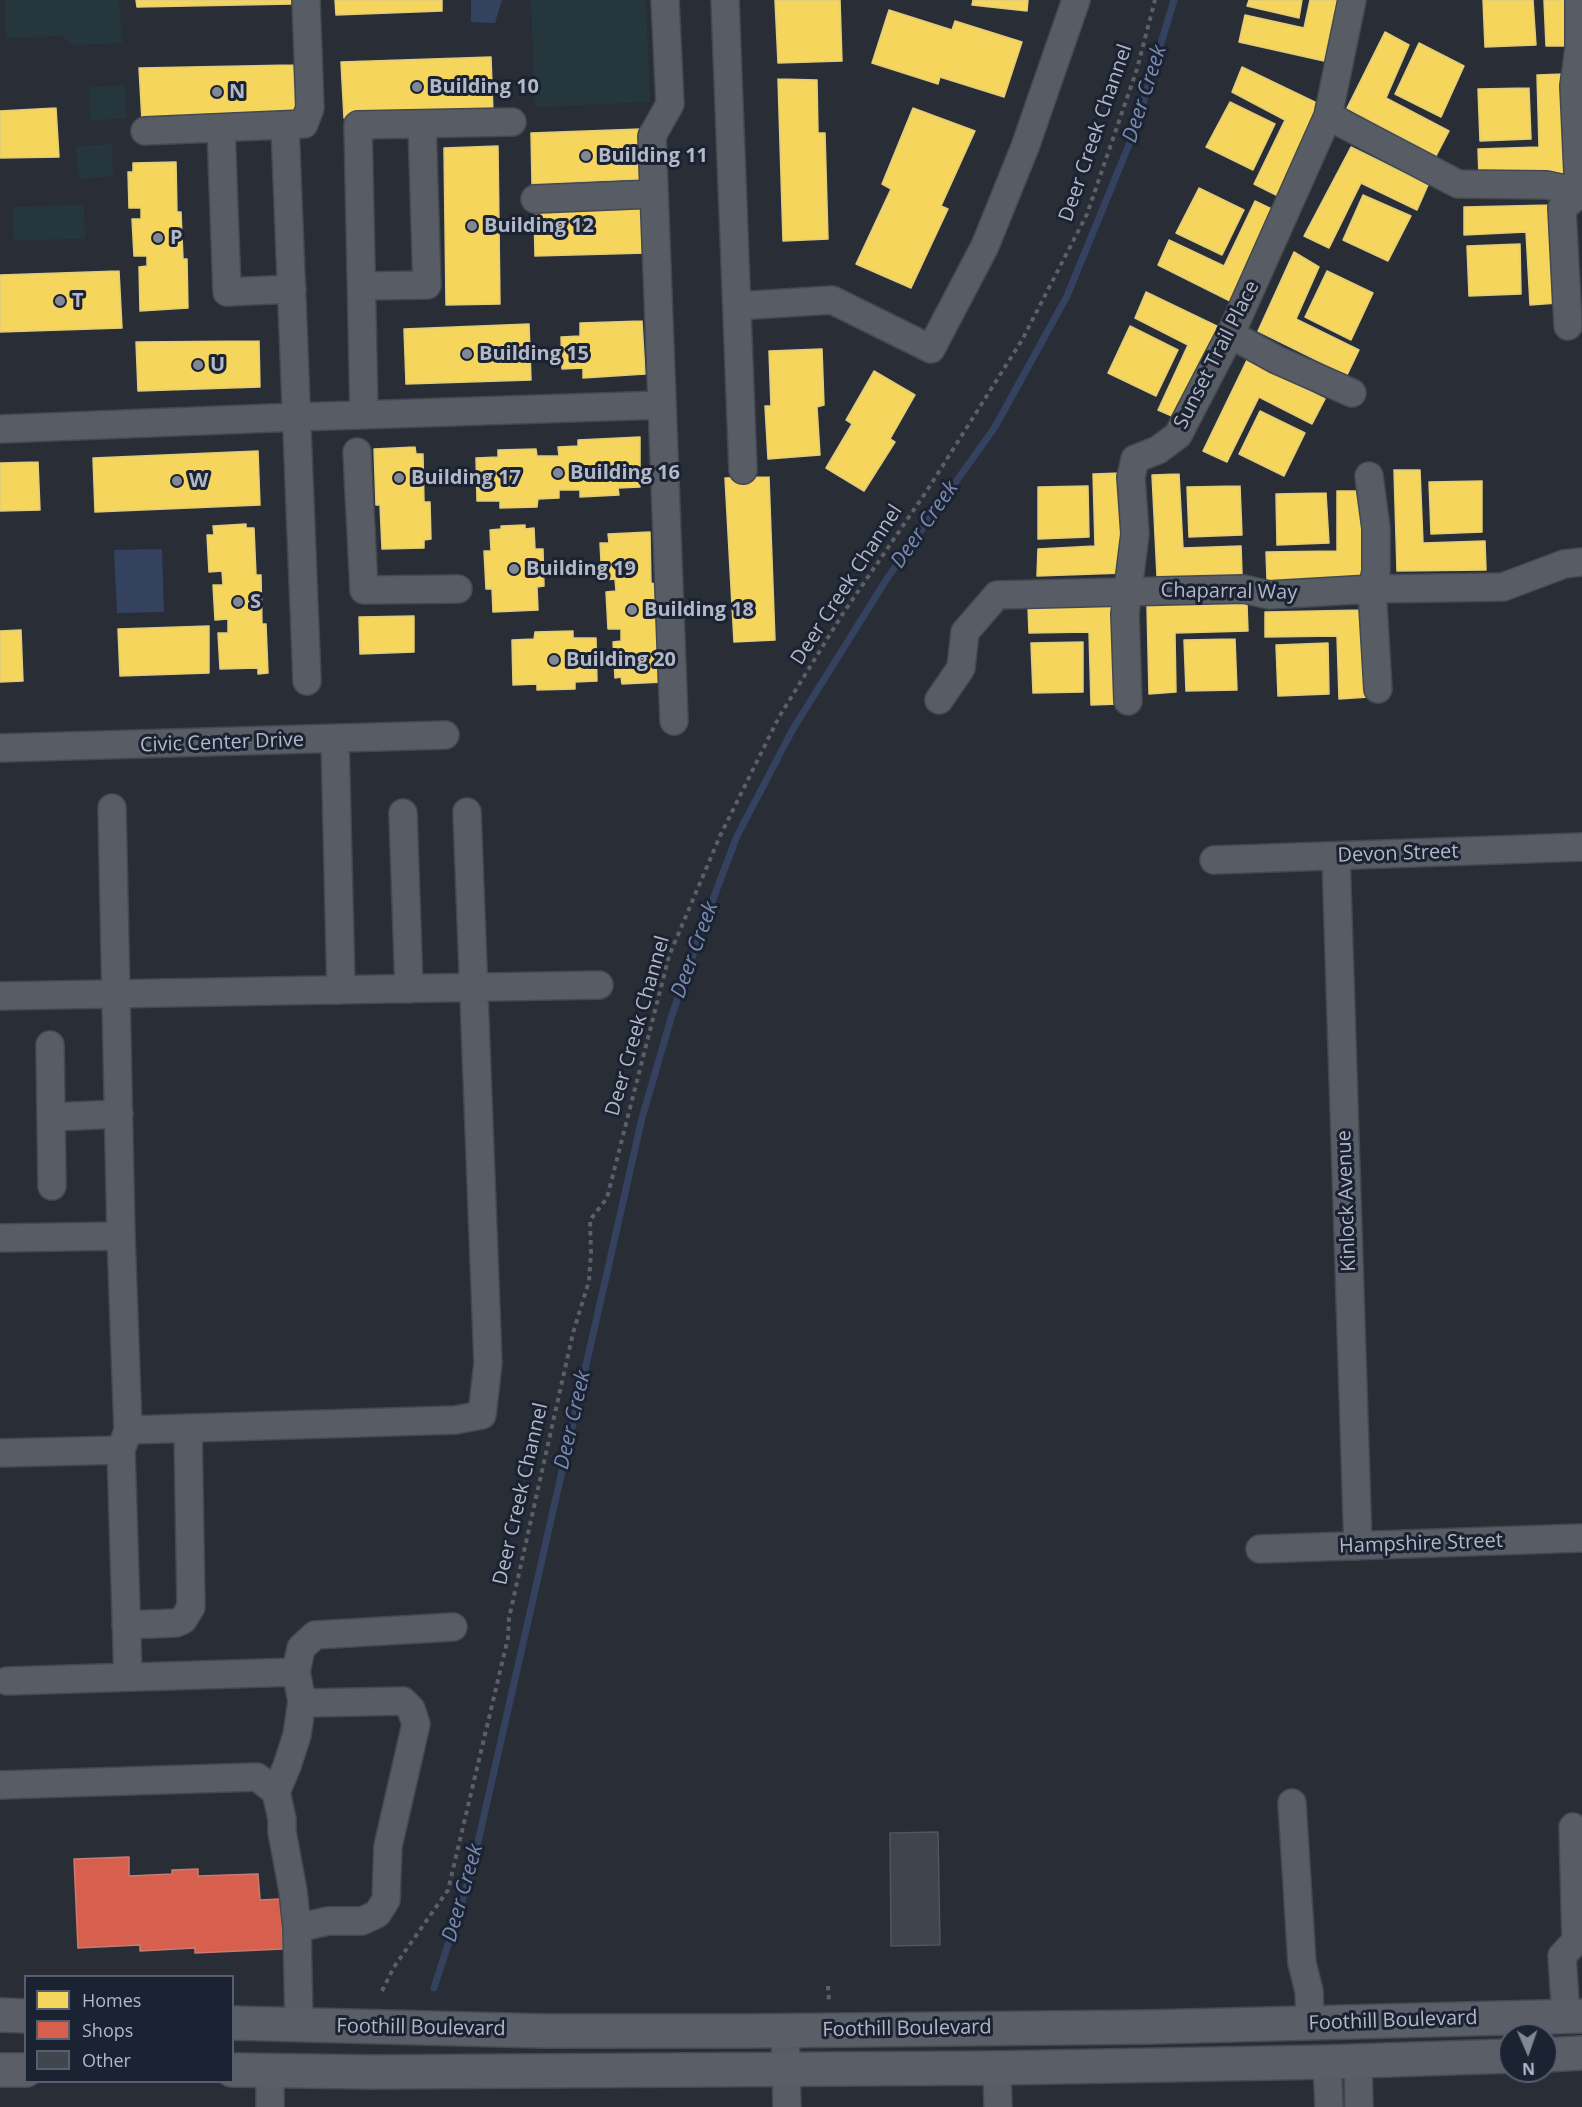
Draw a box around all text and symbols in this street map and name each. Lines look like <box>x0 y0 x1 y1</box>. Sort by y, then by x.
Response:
street label: Deer Creek Channel <box>1054 41 1138 225</box>
water label: Deer Creek <box>1117 42 1173 146</box>
place label: Building 10 <box>429 75 539 99</box>
place label: N <box>229 80 245 104</box>
marker: Building 10 <box>410 80 424 94</box>
marker: N <box>210 85 224 99</box>
place label: Building 11 <box>598 144 708 168</box>
marker: Building 11 <box>579 149 593 163</box>
place label: Building 12 <box>484 214 594 238</box>
marker: Building 12 <box>465 219 479 233</box>
place label: P <box>170 226 183 250</box>
marker: P <box>151 231 165 245</box>
street label: Sunset Trail Place <box>1169 277 1265 433</box>
place label: T <box>72 289 84 313</box>
marker: T <box>53 294 67 308</box>
place label: Building 15 <box>479 342 589 366</box>
marker: Building 15 <box>460 347 474 361</box>
place label: U <box>210 353 225 377</box>
marker: U <box>191 358 205 372</box>
place label: Building 16 <box>570 461 680 485</box>
place label: Building 17 <box>411 466 521 490</box>
marker: Building 16 <box>551 466 565 480</box>
place label: W <box>189 469 208 493</box>
marker: Building 17 <box>392 471 406 485</box>
marker: W <box>170 474 184 488</box>
water label: Deer Creek <box>886 477 964 573</box>
street label: Deer Creek Channel <box>786 500 908 670</box>
place label: Building 19 <box>526 557 636 581</box>
marker: Building 19 <box>507 562 521 576</box>
street label: Chaparral Way <box>1160 579 1298 605</box>
place label: S <box>250 590 261 614</box>
marker: S <box>231 595 245 609</box>
place label: Building 18 <box>644 598 754 622</box>
marker: Building 18 <box>625 603 639 617</box>
place label: Building 20 <box>566 648 676 672</box>
marker: Building 20 <box>547 653 561 667</box>
street label: Civic Center Drive <box>140 728 304 758</box>
street label: Devon Street <box>1337 840 1459 868</box>
water label: Deer Creek <box>666 898 724 1002</box>
street label: Deer Creek Channel <box>601 933 675 1119</box>
street label: Kinlock Avenue <box>1333 1130 1361 1272</box>
water label: Deer Creek <box>549 1368 597 1472</box>
street label: Deer Creek Channel <box>488 1401 554 1587</box>
street label: Hampshire Street <box>1339 1529 1503 1559</box>
water label: Deer Creek <box>437 1841 489 1945</box>
legend <box>24 1975 234 2083</box>
text: Homes <box>82 1988 141 2012</box>
street label: Foothill Boulevard <box>1308 2006 1478 2036</box>
street label: Foothill Boulevard <box>336 2015 506 2041</box>
street label: Foothill Boulevard <box>822 2016 992 2042</box>
text: Shops <box>82 2018 133 2042</box>
north arrow <box>1498 2023 1558 2083</box>
text: Other <box>82 2048 131 2072</box>
text: N <box>1522 2058 1535 2080</box>

